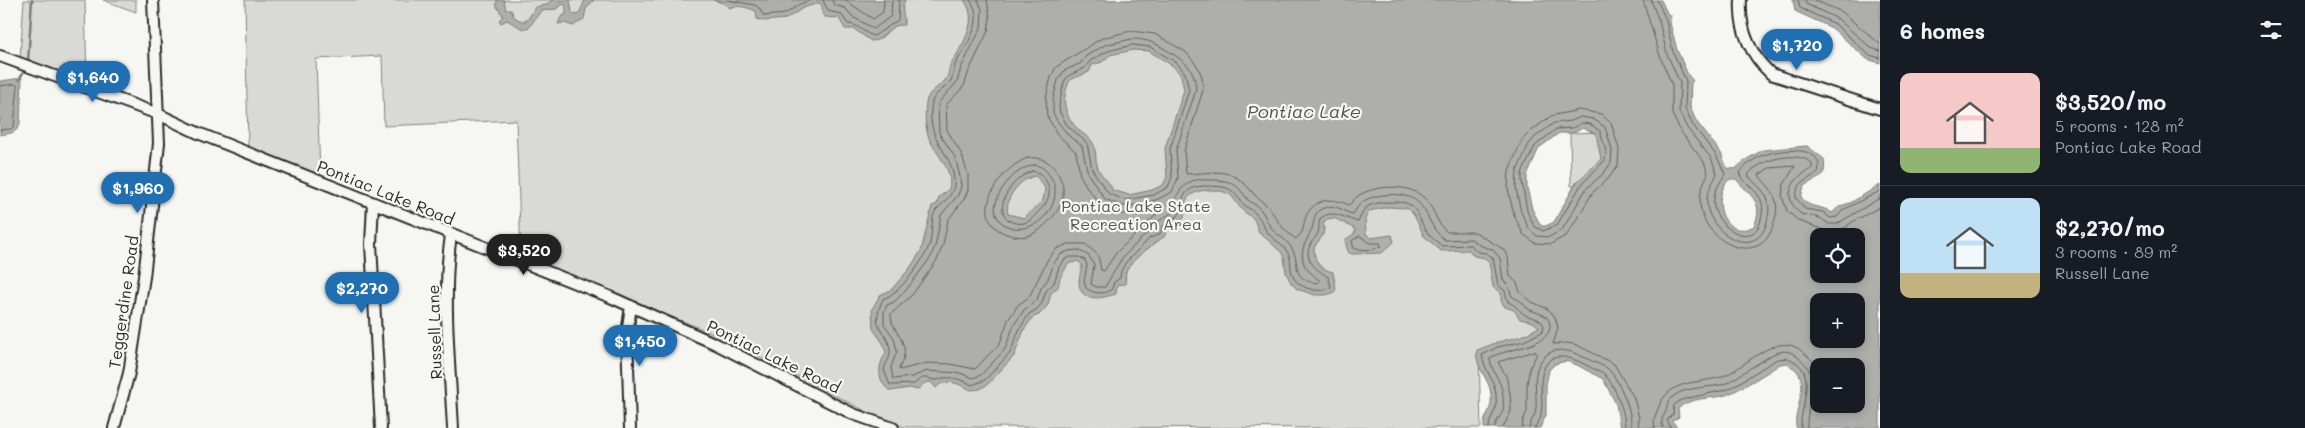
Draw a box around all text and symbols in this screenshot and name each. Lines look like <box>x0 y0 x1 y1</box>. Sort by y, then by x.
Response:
icon: filters <box>2257 16 2285 44</box>
text: 6 homes <box>1900 17 1985 44</box>
pin: $1,720 <box>1756 28 1838 71</box>
text: $1,720 <box>1772 34 1822 55</box>
pin: $1,640 <box>52 61 134 103</box>
text: $1,640 <box>67 66 119 87</box>
text: $3,520/mo <box>2055 88 2166 115</box>
icon: home <box>1940 93 2000 153</box>
water label: Pontiac Lake <box>1247 99 1361 123</box>
text: 5 rooms · 128 m² <box>2055 115 2184 136</box>
text: Pontiac Lake Road <box>2055 136 2201 157</box>
street label: Pontiac Lake Road <box>314 155 458 229</box>
pin: $1,960 <box>97 172 179 214</box>
text: $1,960 <box>112 177 164 198</box>
park label: Pontiac Lake State Recreation Area <box>1061 195 1211 234</box>
text: $2,270/mo <box>2055 214 2165 241</box>
icon: home <box>1940 218 2000 278</box>
map controls <box>1810 228 1865 413</box>
button: locate <box>1810 228 1865 283</box>
street label: Teggerdine Road <box>103 234 143 370</box>
pin: $3,520 <box>483 234 565 276</box>
text: $3,520 <box>498 239 550 260</box>
text: 3 rooms · 89 m² <box>2055 241 2177 262</box>
text: Russell Lane <box>2055 262 2150 283</box>
pin: $2,270 <box>321 272 403 314</box>
text: $2,270 <box>336 277 388 298</box>
street label: Russell Lane <box>422 284 446 380</box>
button: + <box>1810 293 1865 348</box>
street label: Pontiac Lake Road <box>704 314 844 398</box>
pin: $1,450 <box>599 324 681 367</box>
text: $1,450 <box>614 330 666 351</box>
button: − <box>1810 358 1865 413</box>

